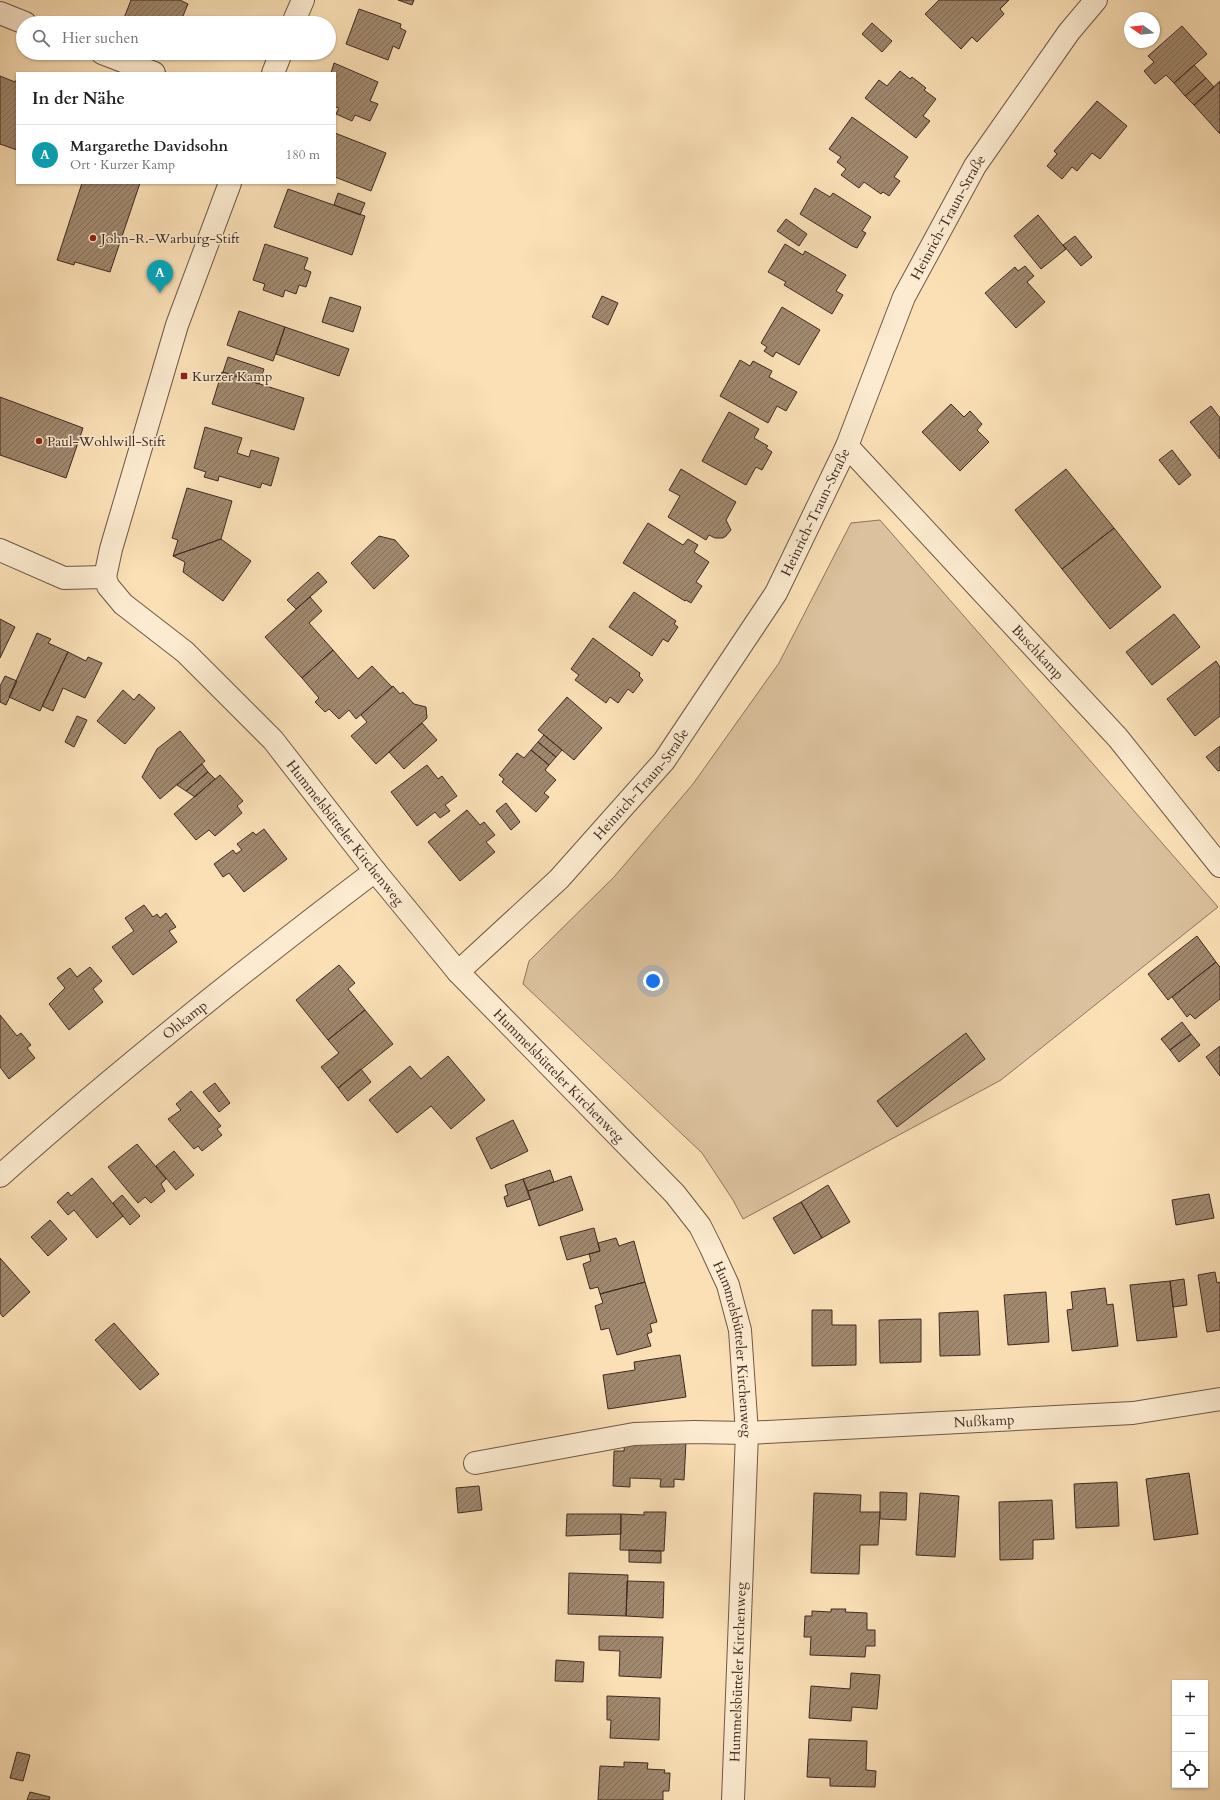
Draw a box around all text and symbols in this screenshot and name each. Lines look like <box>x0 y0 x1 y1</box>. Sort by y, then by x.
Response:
north arrow <box>1124 12 1160 48</box>
search box <box>16 16 336 60</box>
icon: search <box>30 27 52 49</box>
text: Hier suchen <box>62 28 139 48</box>
text: In der Nähe <box>32 87 125 110</box>
text: Margarethe Davidsohn <box>70 136 228 156</box>
text: A <box>40 146 50 164</box>
text: 180 m <box>286 146 320 164</box>
street label: Heinrich-Traun-Straße <box>906 151 990 283</box>
text: Ort · Kurzer Kamp <box>70 156 175 174</box>
place label: John-R.-Warburg-Stift <box>99 229 240 248</box>
marker: John-R.-Warburg-Stift <box>88 233 98 243</box>
pin: A <box>147 260 173 293</box>
place label: Kurzer Kamp <box>192 367 272 386</box>
marker: Kurzer Kamp <box>179 371 189 381</box>
place label: Paul-Wohlwill-Stift <box>47 432 166 451</box>
marker: Paul-Wohlwill-Stift <box>34 436 44 446</box>
street label: Heinrich-Traun-Straße <box>776 445 854 579</box>
street label: Buschkamp <box>1008 620 1069 684</box>
street label: Heinrich-Traun-Straße <box>589 724 693 844</box>
street label: Hummelsbütteler Kirchenweg <box>282 756 409 909</box>
your location <box>643 971 663 991</box>
street label: Ohkamp <box>158 996 211 1044</box>
street label: Hummelsbütteler Kirchenweg <box>489 1004 629 1147</box>
street label: Hummelsbütteler Kirchenweg <box>709 1258 757 1438</box>
street label: Nußkamp <box>953 1410 1015 1432</box>
street label: Hummelsbütteler Kirchenweg <box>725 1582 751 1762</box>
map controls <box>1172 1680 1208 1788</box>
button: + <box>1172 1680 1208 1716</box>
button: − <box>1172 1716 1208 1752</box>
button: locate <box>1172 1752 1208 1788</box>

